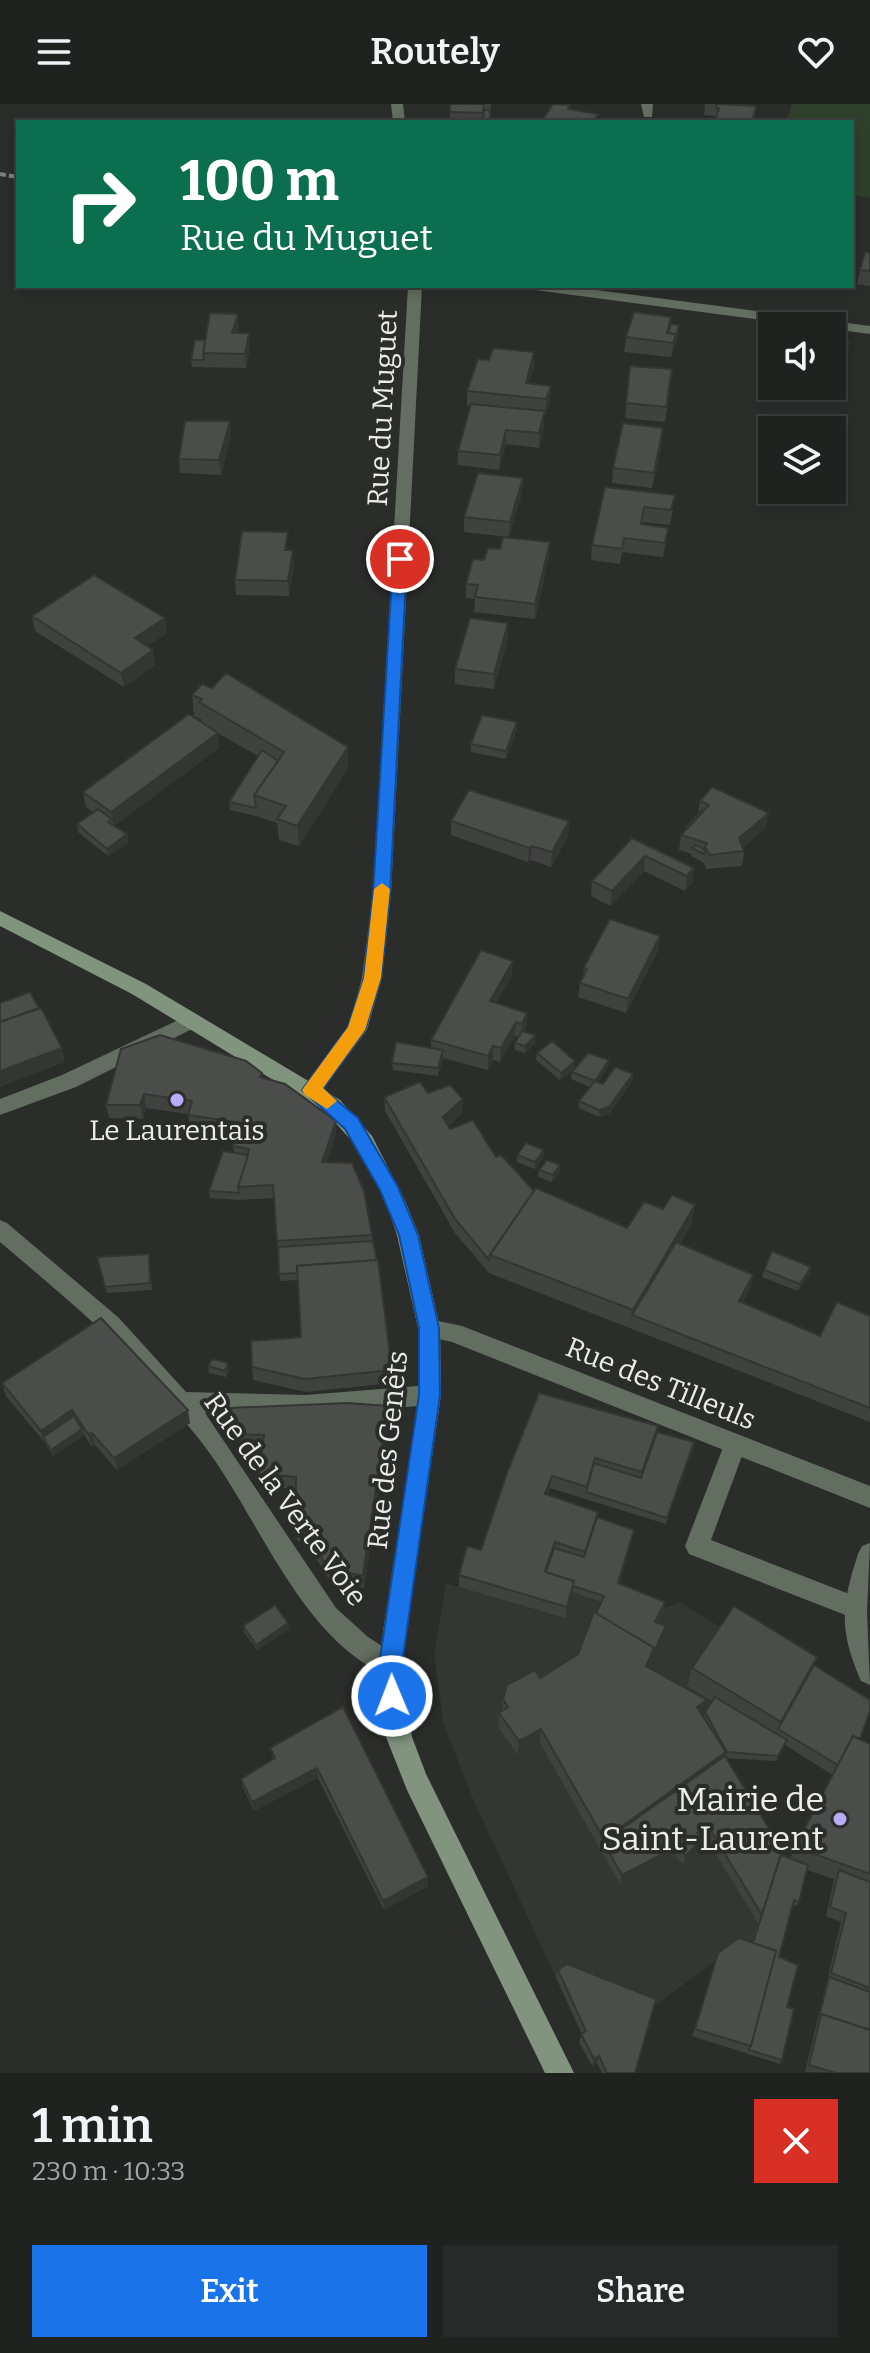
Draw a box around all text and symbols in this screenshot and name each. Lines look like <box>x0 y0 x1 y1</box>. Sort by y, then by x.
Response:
icon: menu <box>32 30 76 74</box>
text: Routely <box>370 30 500 74</box>
icon: heart <box>794 30 838 74</box>
text: 100 m <box>180 148 339 215</box>
icon: right <box>48 152 152 256</box>
text: Rue du Muguet <box>180 216 433 260</box>
street label: Rue du Muguet <box>361 309 404 507</box>
map controls <box>758 312 846 504</box>
button: sound <box>758 312 846 400</box>
button: layers <box>758 416 846 504</box>
pin <box>366 525 434 593</box>
icon: arrive <box>378 537 422 581</box>
marker: Le Laurentais <box>168 1091 186 1109</box>
place label: Le Laurentais <box>89 1114 265 1147</box>
street label: Rue des Tilleuls <box>561 1330 760 1436</box>
street label: Rue des Genêts <box>361 1349 414 1551</box>
street label: Rue de la Verte Voie <box>197 1386 374 1612</box>
position arrow <box>350 1654 434 1738</box>
place label: Mairie de Saint-Laurent <box>602 1779 824 1859</box>
marker: Mairie de Saint-Laurent <box>831 1810 849 1828</box>
text: 1 min <box>32 2097 153 2155</box>
button: close <box>754 2099 838 2183</box>
text: 230 m · 10:33 <box>32 2156 185 2187</box>
button: Exit <box>32 2245 427 2337</box>
button: Share <box>443 2245 838 2337</box>

